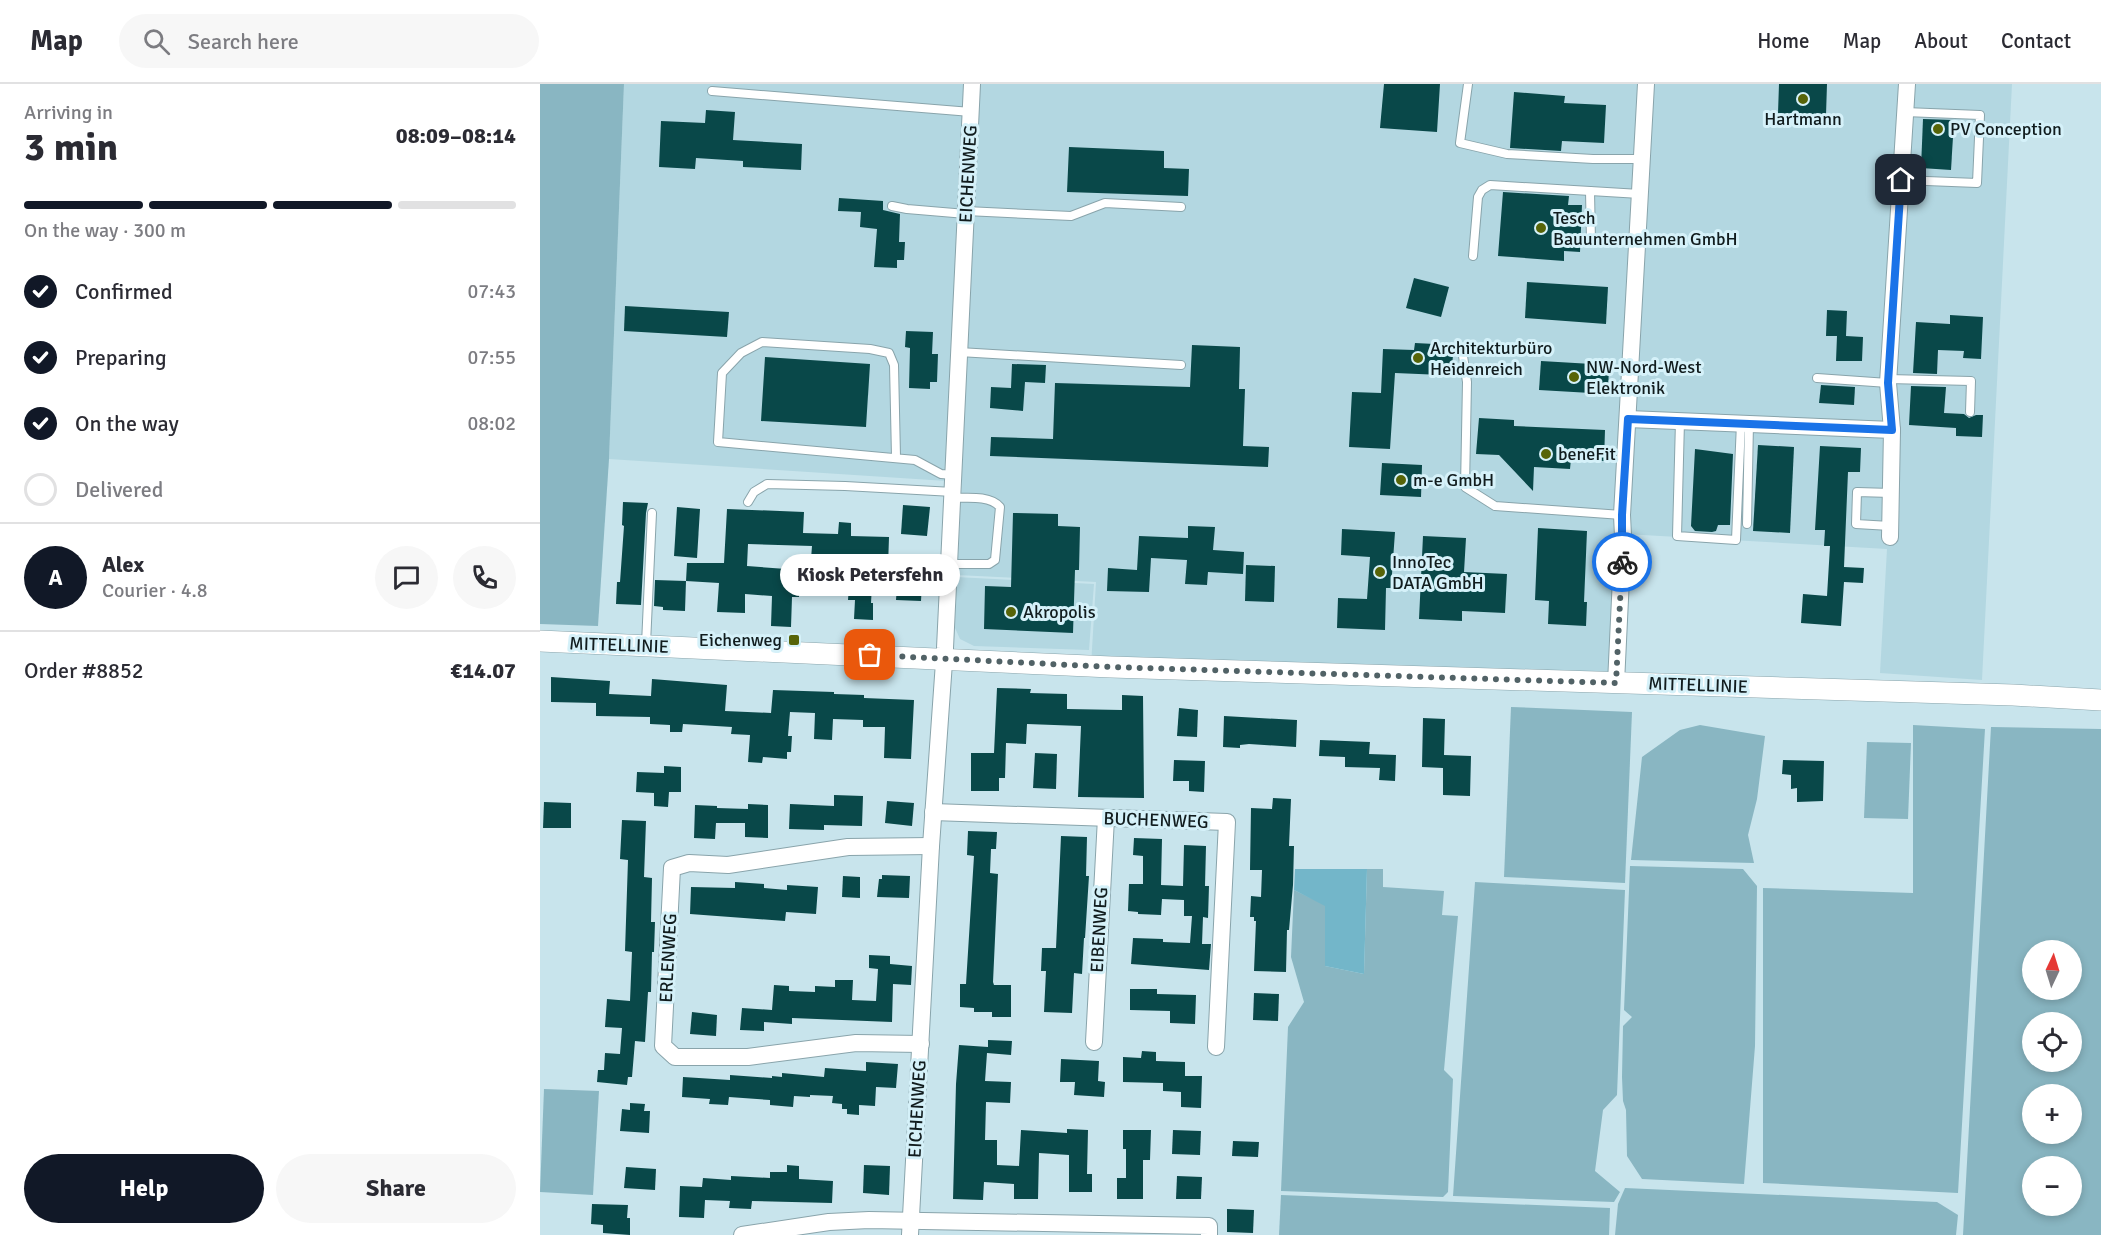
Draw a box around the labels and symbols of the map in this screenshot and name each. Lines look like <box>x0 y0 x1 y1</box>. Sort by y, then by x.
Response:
marker: Hartmann <box>1796 92 1810 106</box>
place label: Hartmann <box>1764 108 1842 130</box>
place label: PV Conception <box>1950 118 2062 140</box>
marker: PV Conception <box>1931 122 1945 136</box>
street label: EICHENWEG <box>954 125 982 223</box>
pin <box>1875 154 1926 205</box>
place label: Tesch Bauunternehmen GmbH <box>1553 207 1738 250</box>
marker: Tesch Bauunternehmen GmbH <box>1534 221 1548 235</box>
place label: Architekturbüro Heidenreich <box>1430 337 1552 380</box>
marker: Architekturbüro Heidenreich <box>1411 351 1425 365</box>
place label: NW-Nord-West Elektronik <box>1586 356 1702 399</box>
marker: NW-Nord-West Elektronik <box>1567 370 1581 384</box>
place label: beneFit <box>1558 443 1616 465</box>
marker: beneFit <box>1539 447 1553 461</box>
place label: m-e GmbH <box>1413 469 1494 491</box>
marker: m-e GmbH <box>1394 473 1408 487</box>
courier <box>1592 532 1652 592</box>
place label: InnoTec DATA GmbH <box>1392 551 1484 594</box>
callout: Kiosk Petersfehn <box>780 553 960 595</box>
marker: InnoTec DATA GmbH <box>1373 565 1387 579</box>
place label: Akropolis <box>1023 601 1096 623</box>
marker: Akropolis <box>1004 605 1018 619</box>
place label: Eichenweg <box>699 629 782 651</box>
pin <box>844 629 895 680</box>
street label: MITTELLINIE <box>569 632 669 658</box>
marker: Eichenweg <box>787 633 801 647</box>
street label: MITTELLINIE <box>1648 672 1748 698</box>
street label: BUCHENWEG <box>1103 807 1209 833</box>
street label: EIBENWEG <box>1086 887 1112 973</box>
street label: ERLENWEG <box>655 913 681 1003</box>
north arrow <box>2022 940 2082 1000</box>
street label: EICHENWEG <box>903 1060 931 1158</box>

